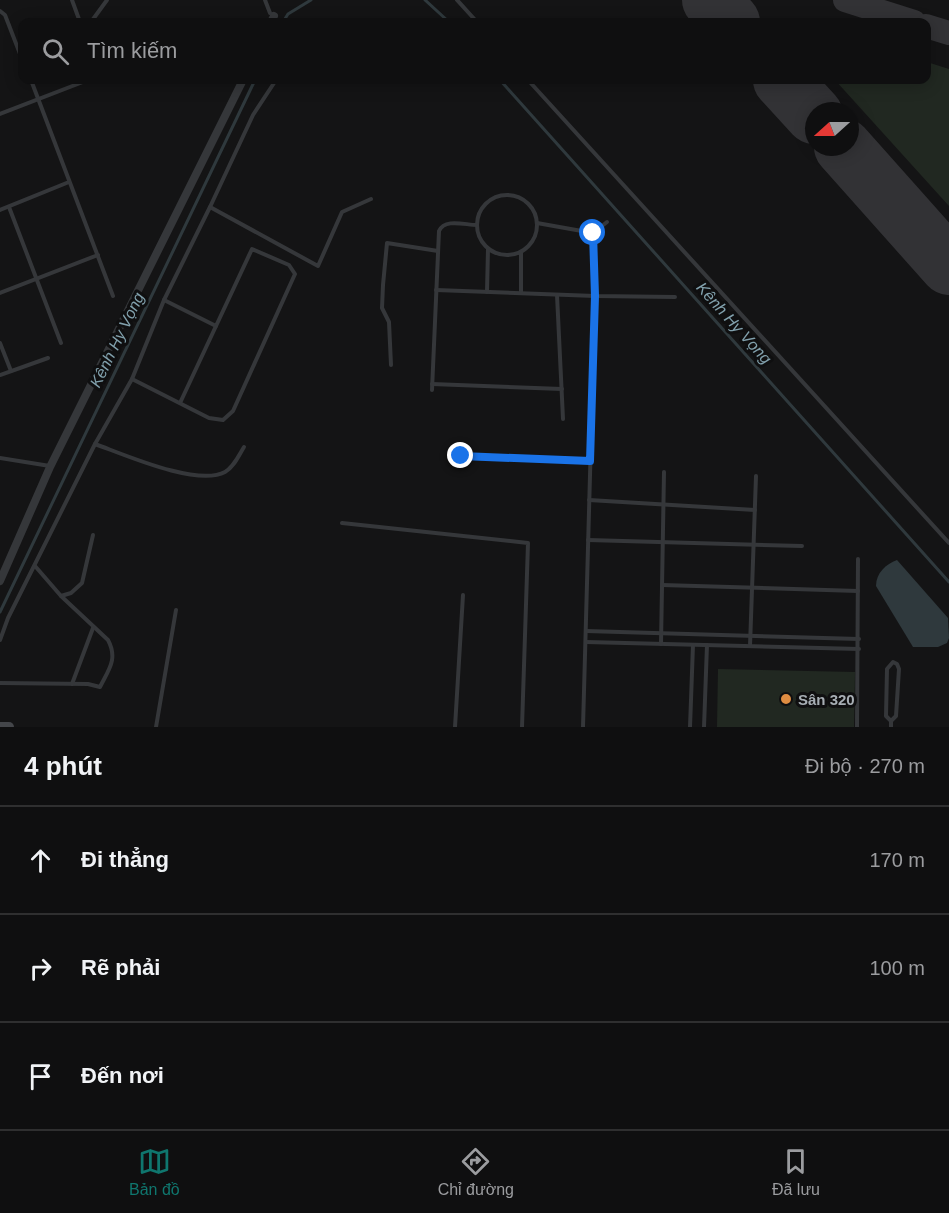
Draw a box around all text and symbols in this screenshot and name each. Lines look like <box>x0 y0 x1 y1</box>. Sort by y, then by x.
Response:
search box <box>18 18 931 84</box>
icon: search <box>39 35 72 68</box>
text: Tìm kiếm <box>87 38 177 63</box>
north arrow <box>805 102 859 156</box>
route start <box>579 219 605 245</box>
water label: Kênh Hy Vọng <box>693 279 775 367</box>
water label: Kênh Hy Vọng <box>87 290 147 390</box>
route end <box>447 442 473 468</box>
place label: Sân 320 <box>798 691 855 708</box>
marker: Sân 320 <box>779 692 793 706</box>
text: 4 phút <box>24 751 102 781</box>
text: Đi bộ · 270 m <box>805 755 925 777</box>
icon: ahead <box>24 844 57 877</box>
text: Đi thẳng <box>81 847 169 872</box>
text: 170 m <box>869 849 925 871</box>
icon: right <box>24 952 57 985</box>
text: Rẽ phải <box>81 955 160 980</box>
text: 100 m <box>869 957 925 979</box>
icon: arrive <box>24 1060 57 1093</box>
text: Đến nơi <box>81 1063 164 1088</box>
tab: Bản đồ <box>129 1145 180 1199</box>
tab: Chỉ đường <box>438 1145 514 1199</box>
tab: Đã lưu <box>772 1145 820 1199</box>

